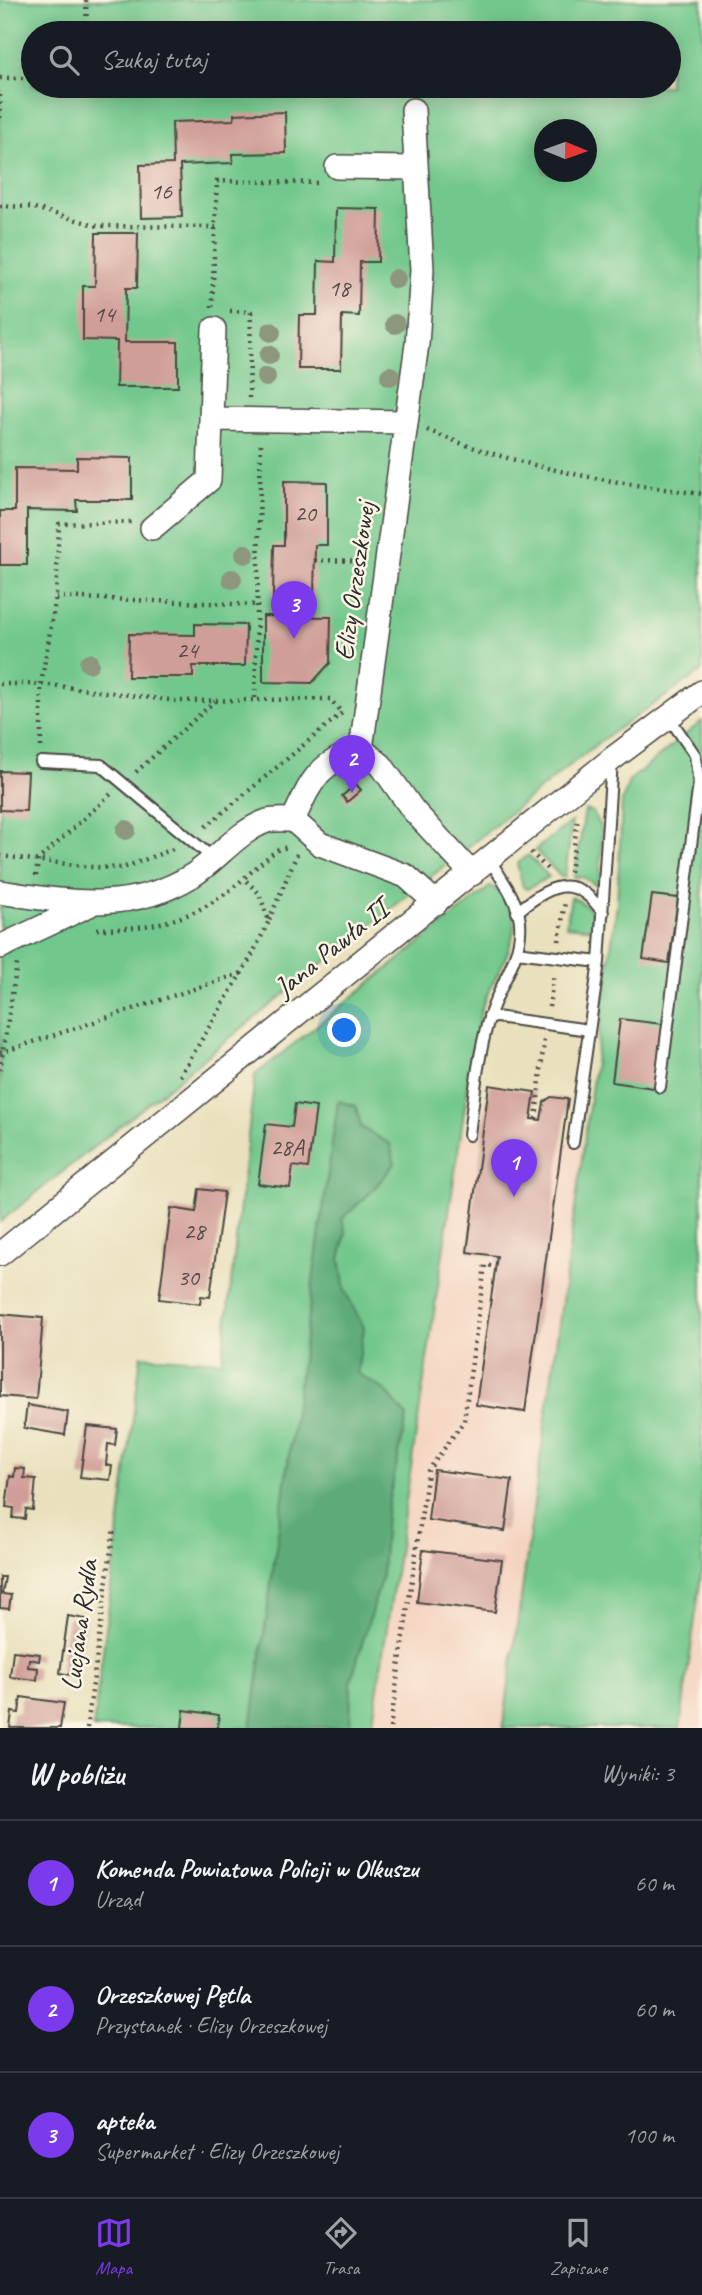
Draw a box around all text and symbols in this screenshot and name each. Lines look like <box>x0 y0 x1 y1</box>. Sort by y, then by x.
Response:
search box <box>21 21 681 98</box>
icon: search <box>45 41 83 79</box>
text: Szukaj tutaj <box>101 43 207 76</box>
north arrow <box>534 119 597 182</box>
house number: 16 <box>150 176 173 206</box>
house number: 18 <box>328 273 352 303</box>
house number: 14 <box>93 299 117 329</box>
street label: Elizy Orzeszkowej <box>326 496 383 662</box>
house number: 20 <box>294 498 318 528</box>
pin: 3 <box>271 581 317 639</box>
house number: 24 <box>176 635 200 665</box>
pin: 2 <box>329 735 375 793</box>
street label: Jana Pawła II <box>265 888 400 1006</box>
your location <box>327 1013 361 1047</box>
house number: 28A <box>270 1132 305 1162</box>
pin: 1 <box>491 1139 537 1197</box>
house number: 28 <box>183 1216 207 1246</box>
house number: 30 <box>177 1262 201 1292</box>
street label: Lucjana Rydla <box>53 1556 106 1693</box>
text: W pobliżu <box>28 1755 124 1793</box>
text: Wyniki: 3 <box>601 1759 674 1788</box>
text: Komenda Powiatowa Policji w Olkuszu <box>95 1852 418 1885</box>
text: 1 <box>46 1869 56 1898</box>
text: 60 m <box>635 1869 674 1898</box>
text: Urząd <box>95 1885 141 1914</box>
text: Orzeszkowej Pętla <box>95 1978 250 2011</box>
text: 2 <box>46 1995 56 2024</box>
text: 60 m <box>635 1995 674 2024</box>
text: Przystanek · Elizy Orzeszkowej <box>95 2011 327 2040</box>
text: apteka <box>95 2104 154 2137</box>
text: 3 <box>46 2121 56 2150</box>
text: 100 m <box>625 2121 674 2150</box>
text: Supermarket · Elizy Orzeszkowej <box>95 2137 339 2166</box>
tab: Mapa <box>95 2214 133 2280</box>
tab: Trasa <box>322 2214 360 2280</box>
tab: Zapisane <box>550 2214 607 2280</box>

